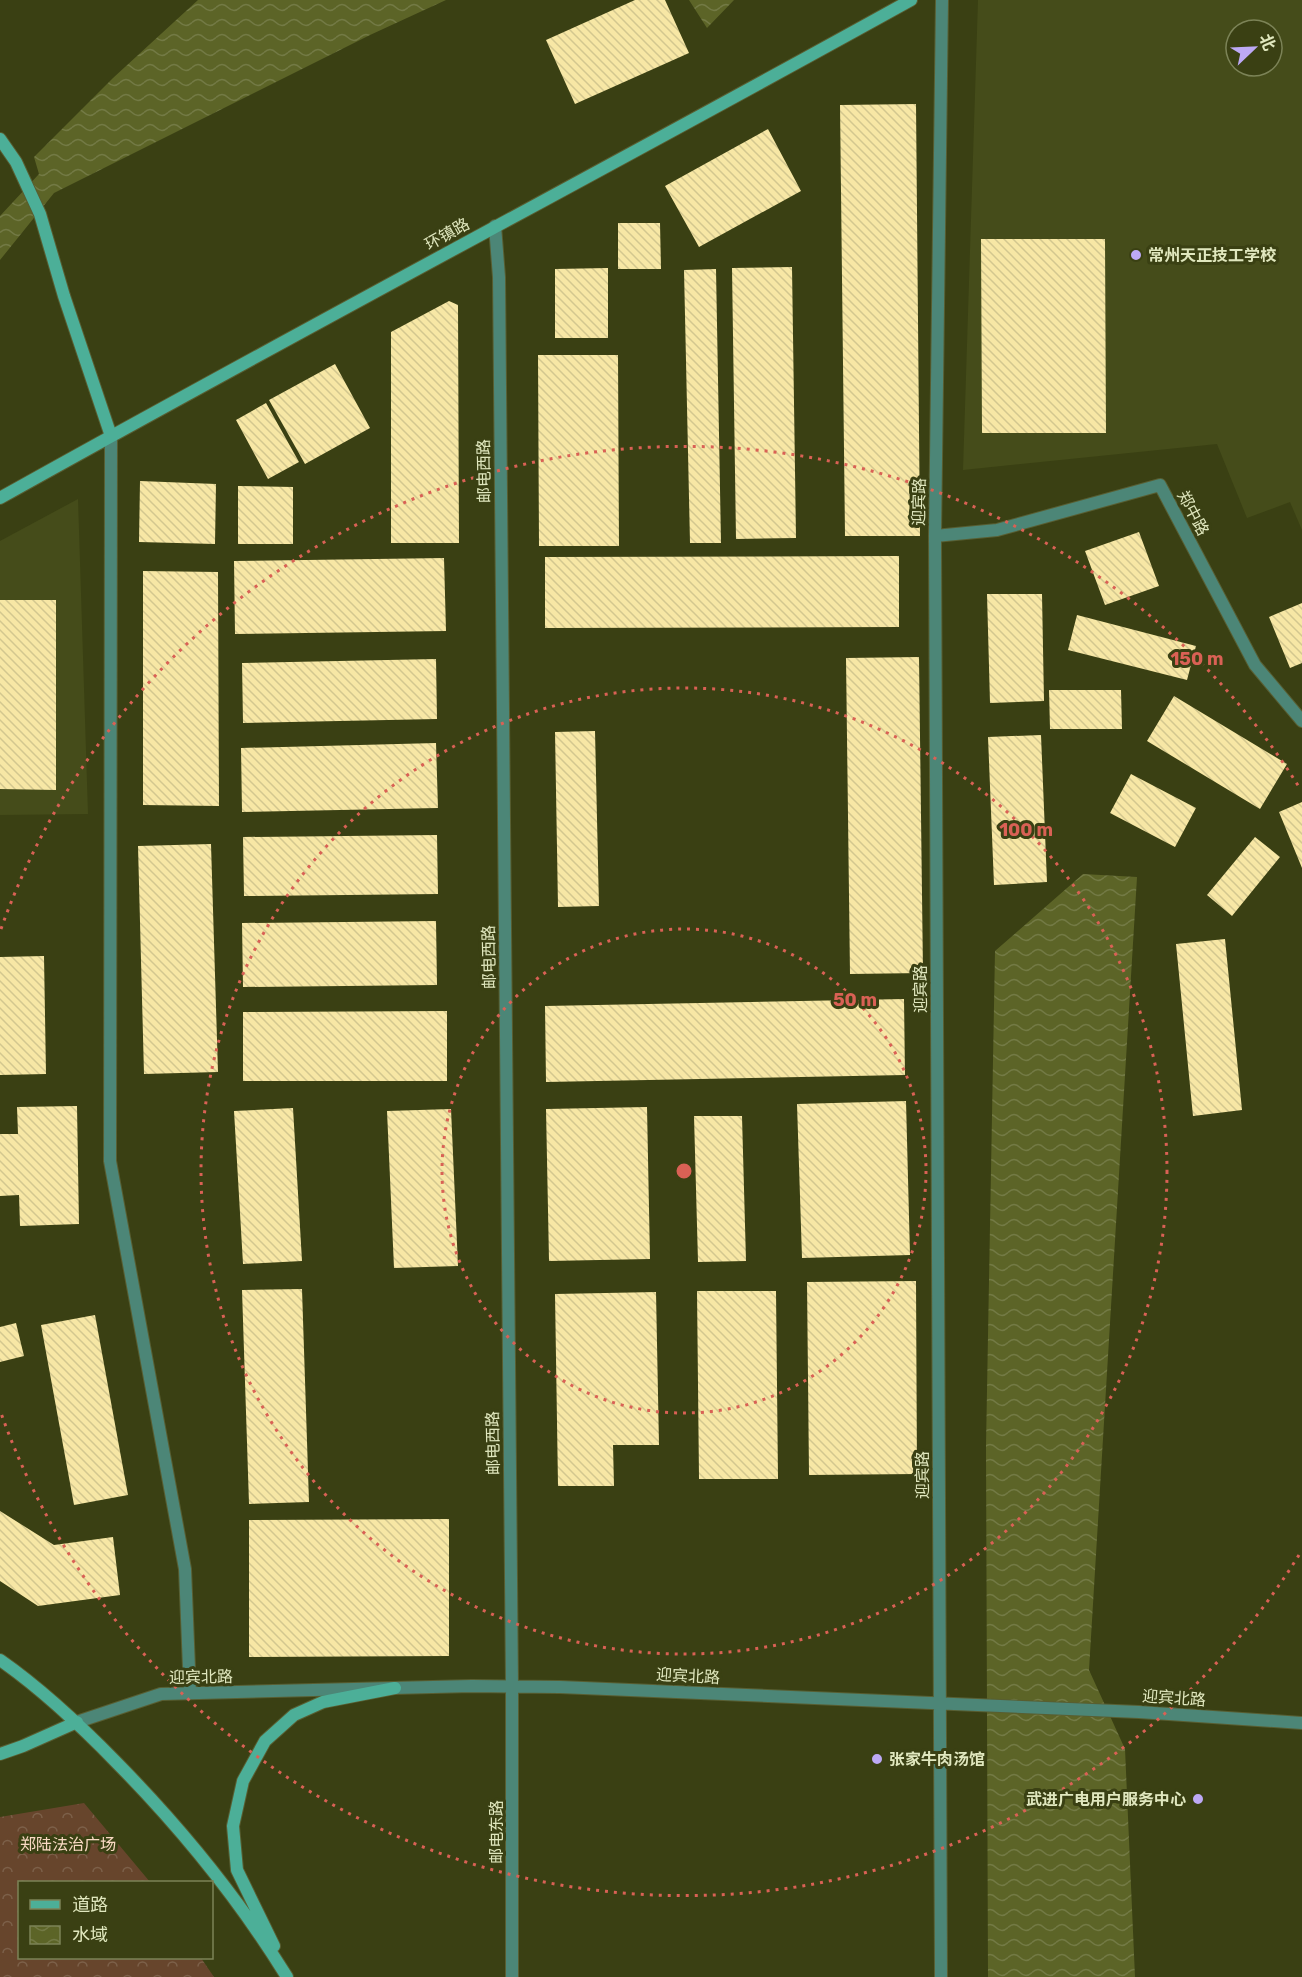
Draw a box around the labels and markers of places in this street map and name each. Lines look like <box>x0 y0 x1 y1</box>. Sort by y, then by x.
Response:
place label: 常州天正技工学校 <box>1148 246 1277 265</box>
marker: 常州天正技工学校 <box>1129 248 1143 262</box>
centre of rings <box>674 1161 694 1181</box>
place label: 张家牛肉汤馆 <box>889 1750 985 1769</box>
marker: 张家牛肉汤馆 <box>870 1752 884 1766</box>
place label: 武进广电用户服务中心 <box>1026 1790 1186 1809</box>
marker: 武进广电用户服务中心 <box>1191 1792 1205 1806</box>

